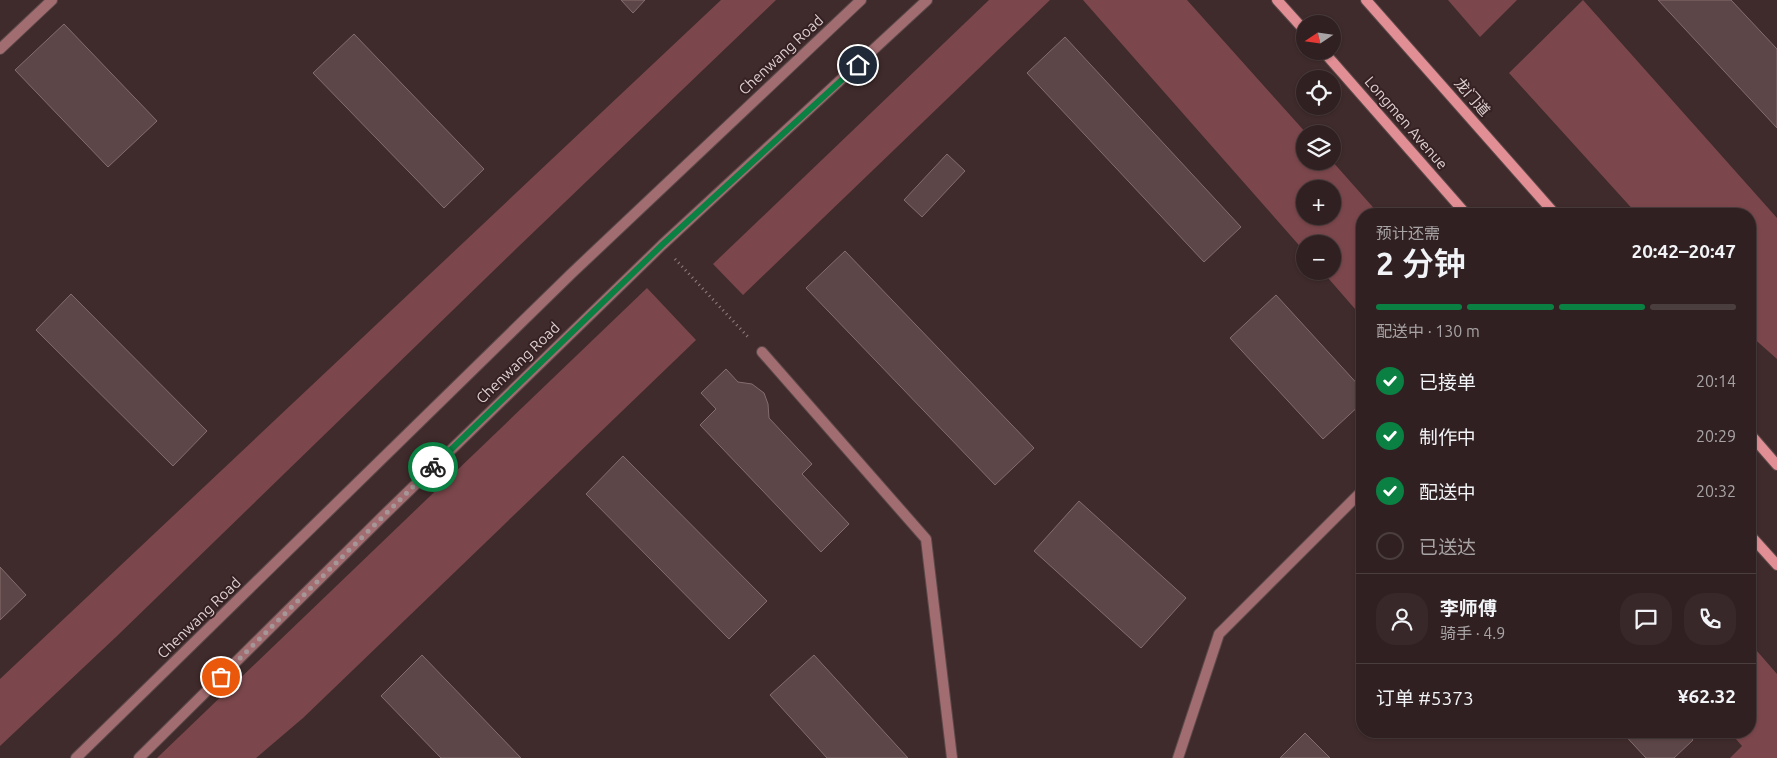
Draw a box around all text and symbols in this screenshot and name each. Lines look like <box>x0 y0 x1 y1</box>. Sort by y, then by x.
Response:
street label: Chenwang Road <box>735 11 826 98</box>
north arrow <box>1296 15 1341 60</box>
map controls <box>1296 15 1341 280</box>
pin <box>837 44 879 86</box>
icon: home <box>844 51 872 79</box>
button: locate <box>1296 70 1341 115</box>
street label: Longmen Avenue <box>1361 73 1451 173</box>
street label: 龙门道 <box>1451 74 1494 119</box>
button: layers <box>1296 125 1341 170</box>
button: + <box>1296 180 1341 225</box>
text: 预计还需 <box>1376 224 1440 242</box>
button: − <box>1296 235 1341 280</box>
text: 20:42–20:47 <box>1631 240 1736 262</box>
text: 2 分钟 <box>1376 245 1466 281</box>
street label: Chenwang Road <box>472 319 563 407</box>
text: 配送中 · 130 m <box>1376 322 1480 340</box>
icon: check <box>1376 367 1404 395</box>
text: 已接单 <box>1419 371 1476 393</box>
text: 20:14 <box>1696 372 1736 390</box>
icon: check <box>1376 422 1404 450</box>
text: 制作中 <box>1419 426 1476 448</box>
text: 20:29 <box>1696 427 1736 445</box>
courier <box>408 442 458 492</box>
icon: bike <box>419 453 447 481</box>
icon: check <box>1376 477 1404 505</box>
text: 配送中 <box>1419 481 1476 503</box>
text: 20:32 <box>1696 482 1736 500</box>
text: 已送达 <box>1419 536 1476 558</box>
street label: Chenwang Road <box>153 574 244 662</box>
button: person <box>1376 593 1428 645</box>
button: chat <box>1620 593 1672 645</box>
button: phone <box>1684 593 1736 645</box>
text: 李师傅 <box>1440 597 1497 619</box>
text: 骑手 · 4.9 <box>1440 624 1505 642</box>
pin <box>200 656 242 698</box>
icon: bag <box>207 663 235 691</box>
text: ¥62.32 <box>1678 685 1736 707</box>
text: 订单 #5373 <box>1376 687 1474 709</box>

